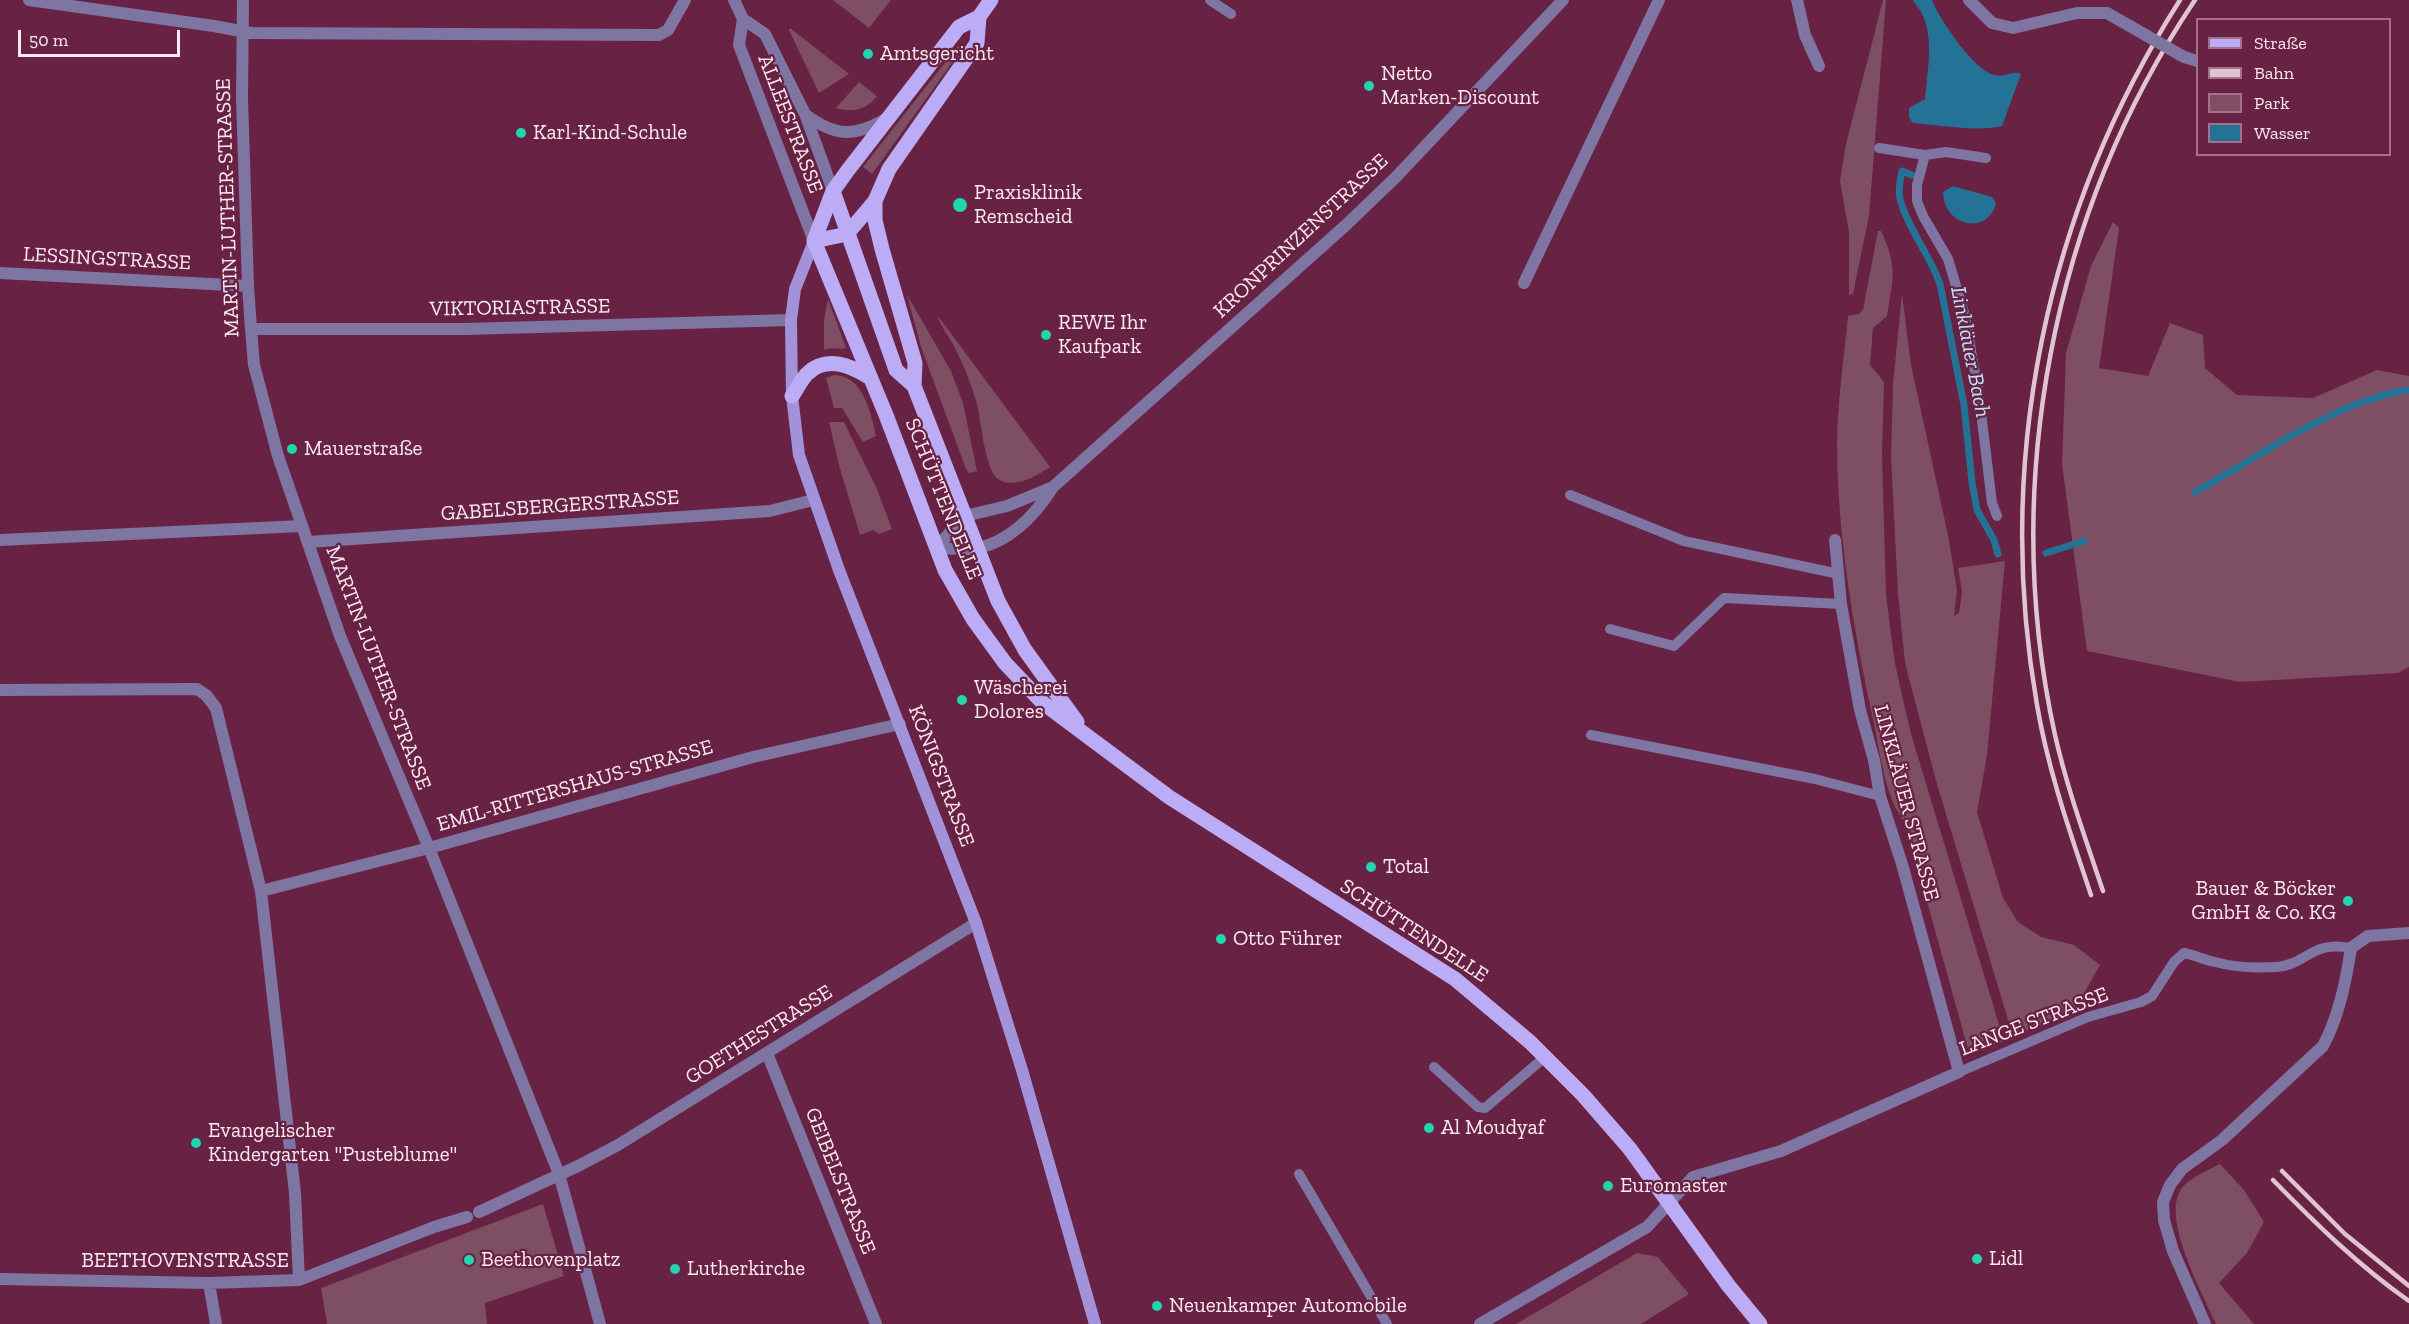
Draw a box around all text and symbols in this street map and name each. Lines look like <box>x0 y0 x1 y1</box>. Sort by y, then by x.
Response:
scale bar <box>21 18 183 56</box>
legend <box>2196 18 2391 156</box>
text: 50 m <box>29 29 68 51</box>
text: Straße <box>2254 32 2307 54</box>
place label: Amtsgericht <box>880 41 994 67</box>
marker: Amtsgericht <box>861 47 875 61</box>
street label: ALLEESTRASSE <box>752 51 828 197</box>
place label: Netto Marken-Discount <box>1381 61 1539 111</box>
text: Bahn <box>2254 62 2294 84</box>
street label: MARTIN-LUTHER-STRASSE <box>211 78 245 338</box>
marker: Netto Marken-Discount <box>1362 79 1376 93</box>
text: Park <box>2254 92 2290 114</box>
place label: Karl-Kind-Schule <box>533 120 687 146</box>
text: Wasser <box>2254 122 2311 144</box>
marker: Karl-Kind-Schule <box>514 126 528 140</box>
street label: KRONPRINZENSTRASSE <box>1209 149 1393 323</box>
place label: Praxisklinik Remscheid <box>974 180 1082 230</box>
marker: Praxisklinik Remscheid <box>951 196 969 214</box>
street label: LESSINGSTRASSE <box>22 242 192 276</box>
water label: Linkläuer Bach <box>1944 284 1996 420</box>
street label: VIKTORIASTRASSE <box>429 294 611 322</box>
place label: REWE Ihr Kaufpark <box>1058 310 1147 360</box>
marker: REWE Ihr Kaufpark <box>1039 328 1053 342</box>
street label: SCHÜTTENDELLE <box>899 415 987 583</box>
place label: Mauerstraße <box>304 436 422 462</box>
marker: Mauerstraße <box>285 442 299 456</box>
street label: GABELSBERGERSTRASSE <box>440 485 680 527</box>
street label: MARTIN-LUTHER-STRASSE <box>320 542 436 794</box>
place label: Wäscherei Dolores <box>974 675 1068 725</box>
marker: Wäscherei Dolores <box>955 693 969 707</box>
street label: KÖNIGSTRASSE <box>902 702 980 850</box>
street label: LINKLÄUER STRASSE <box>1868 702 1944 904</box>
street label: EMIL-RITTERSHAUS-STRASSE <box>434 735 716 837</box>
place label: Total <box>1383 854 1429 880</box>
marker: Total <box>1364 860 1378 874</box>
street label: SCHÜTTENDELLE <box>1335 874 1493 988</box>
place label: Bauer & Böcker GmbH & Co. KG <box>2191 876 2336 926</box>
marker: Bauer & Böcker GmbH & Co. KG <box>2341 894 2355 908</box>
place label: Otto Führer <box>1233 926 1342 952</box>
marker: Otto Führer <box>1214 932 1228 946</box>
street label: GOETHESTRASSE <box>681 980 837 1090</box>
street label: LANGE STRASSE <box>1956 982 2112 1062</box>
street label: GEIBELSTRASSE <box>799 1104 881 1258</box>
place label: Al Moudyaf <box>1441 1115 1544 1141</box>
place label: Evangelischer Kindergarten "Pusteblume" <box>208 1118 457 1168</box>
marker: Al Moudyaf <box>1422 1121 1436 1135</box>
marker: Evangelischer Kindergarten "Pusteblume" <box>189 1136 203 1150</box>
place label: Euromaster <box>1620 1173 1728 1199</box>
marker: Euromaster <box>1601 1179 1615 1193</box>
place label: Lidl <box>1989 1246 2023 1272</box>
place label: Beethovenplatz <box>481 1247 620 1273</box>
street label: BEETHOVENSTRASSE <box>81 1248 289 1274</box>
marker: Lidl <box>1970 1252 1984 1266</box>
marker: Beethovenplatz <box>462 1253 476 1267</box>
place label: Lutherkirche <box>687 1256 805 1282</box>
marker: Lutherkirche <box>668 1262 682 1276</box>
place label: Neuenkamper Automobile <box>1169 1293 1407 1319</box>
marker: Neuenkamper Automobile <box>1150 1299 1164 1313</box>

